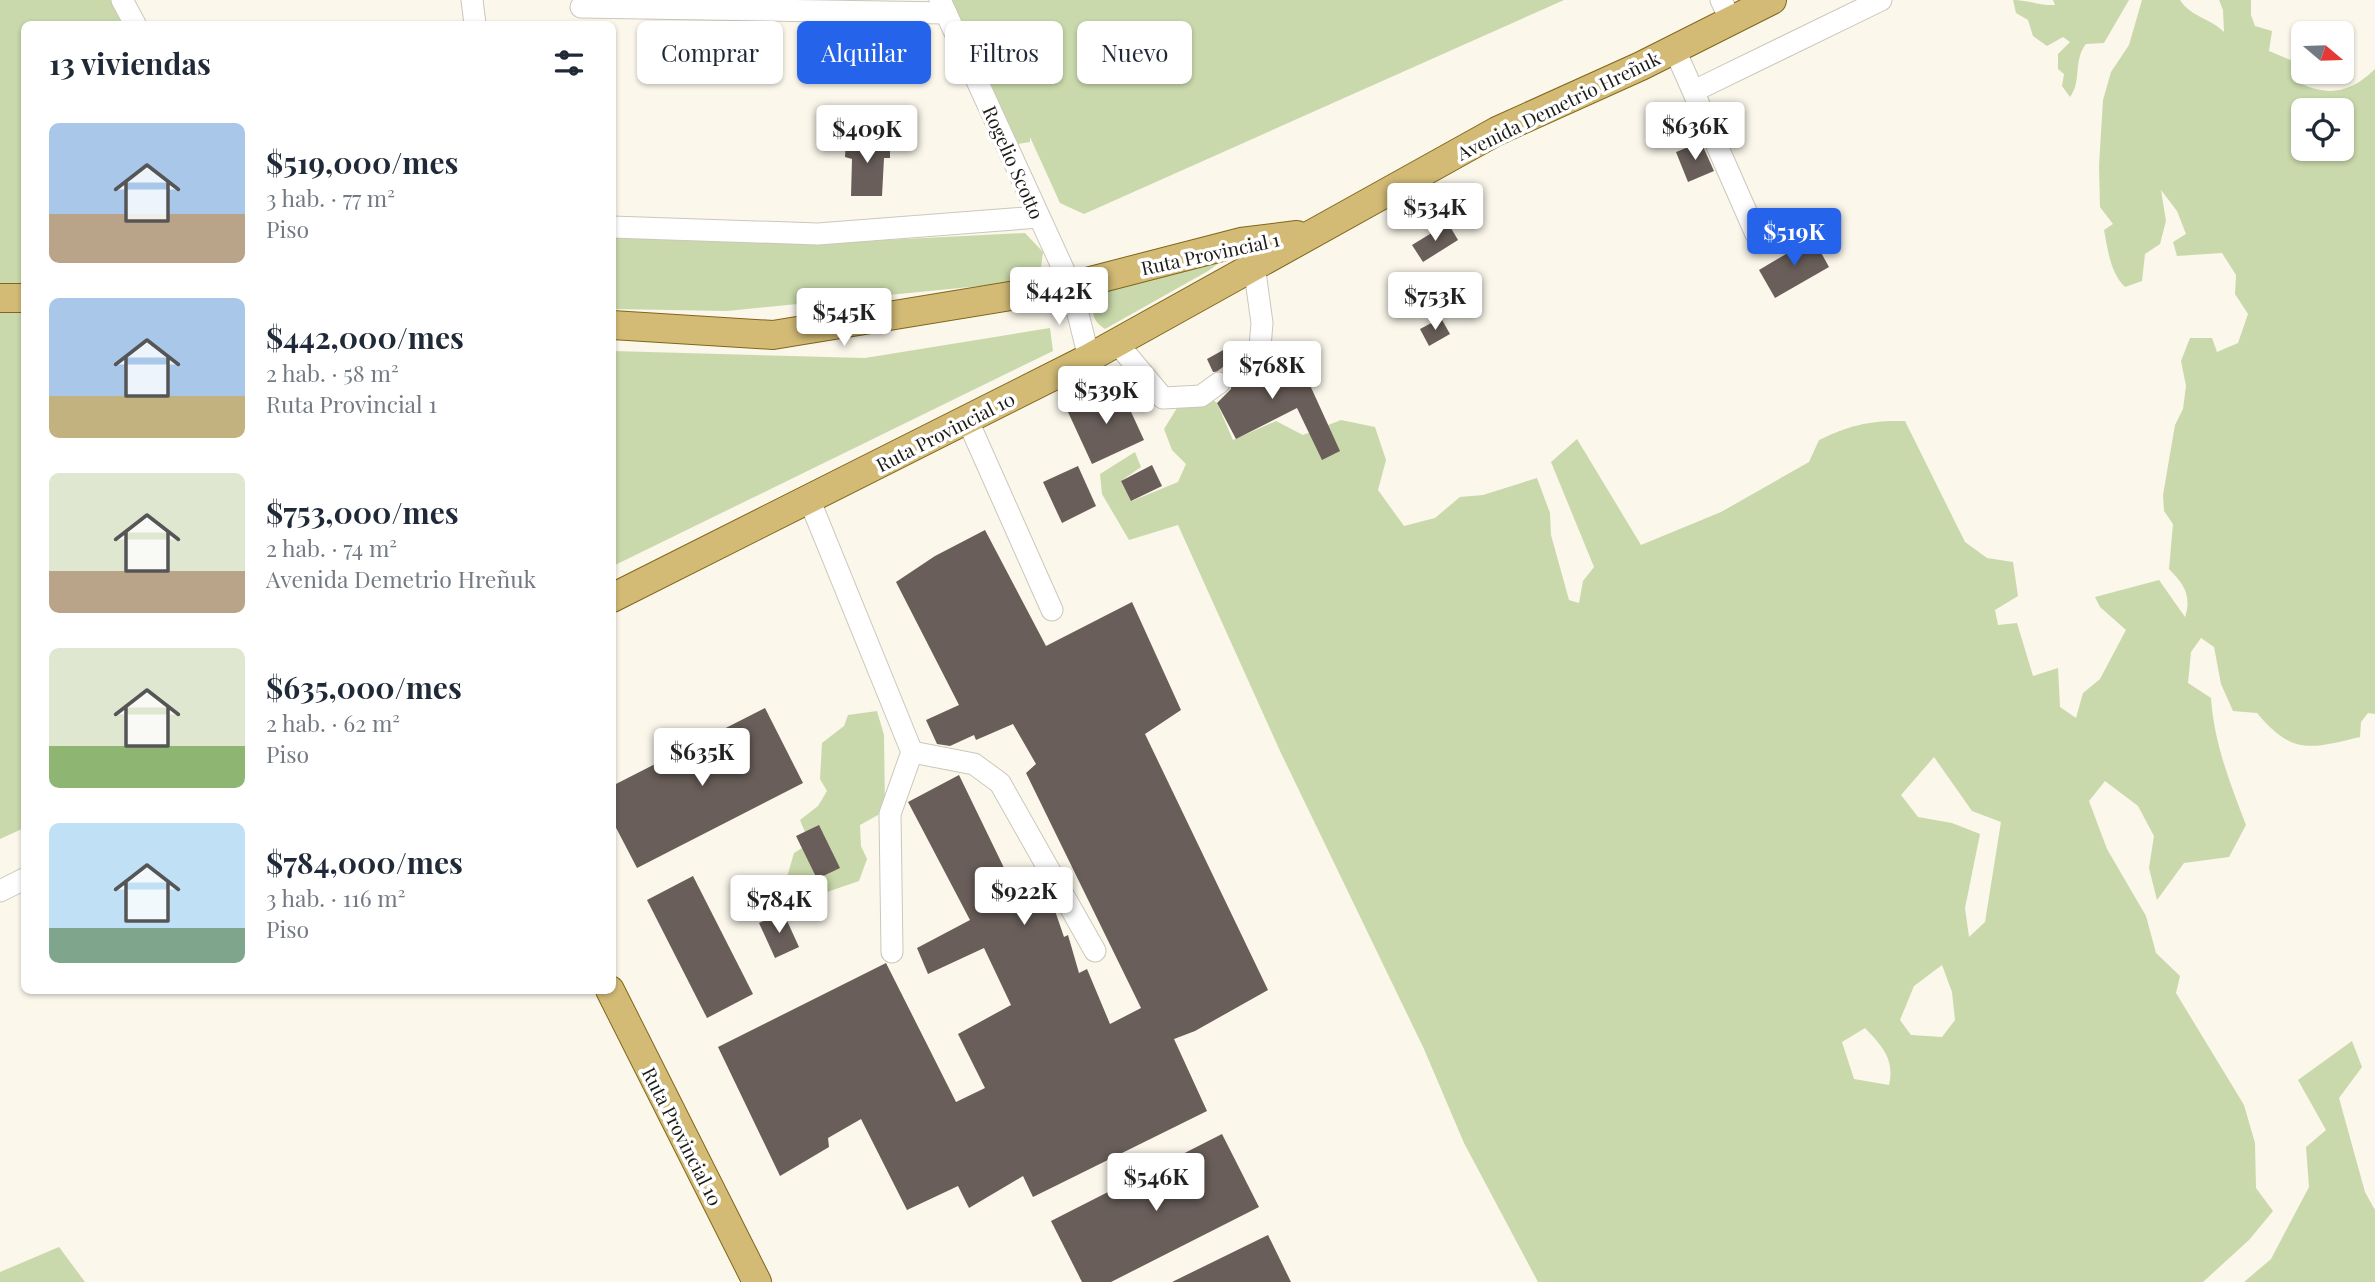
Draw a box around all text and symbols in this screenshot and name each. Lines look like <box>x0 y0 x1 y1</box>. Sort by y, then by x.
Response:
chip: Comprar <box>637 21 783 84</box>
chip: Alquilar <box>797 21 931 84</box>
chip: Filtros <box>945 21 1063 84</box>
chip: Nuevo <box>1077 21 1192 84</box>
north arrow <box>2291 21 2354 84</box>
map controls <box>2291 21 2354 161</box>
text: 13 viviendas <box>49 43 211 83</box>
icon: filters <box>550 44 588 82</box>
street label: Avenida Demetrio Hreñuk <box>1451 44 1665 166</box>
button: locate <box>2291 98 2354 161</box>
street label: Rogelio Scotto <box>977 101 1051 223</box>
pin: $636K <box>1646 102 1744 162</box>
pin: $409K <box>818 106 916 165</box>
text: $636K <box>1662 109 1728 140</box>
text: $409K <box>832 112 902 143</box>
text: $519,000/mes <box>266 142 458 182</box>
icon: home <box>105 151 189 235</box>
text: 3 hab. · 77 m² <box>266 182 395 213</box>
pin: $534K <box>1386 184 1484 243</box>
text: $534K <box>1403 190 1467 221</box>
pin: $519K <box>1745 208 1843 268</box>
text: Piso <box>266 213 309 244</box>
text: $519K <box>1763 215 1825 246</box>
street label: Ruta Provincial 1 <box>1138 226 1282 280</box>
pin: $442K <box>1010 268 1108 327</box>
pin: $753K <box>1386 272 1484 332</box>
text: $442K <box>1026 274 1092 305</box>
text: $753K <box>1404 279 1466 310</box>
pin: $545K <box>795 288 893 348</box>
text: $545K <box>813 295 875 326</box>
text: $442,000/mes <box>266 317 464 357</box>
icon: home <box>105 326 189 410</box>
pin: $768K <box>1223 342 1321 401</box>
text: $768K <box>1239 348 1305 379</box>
text: 2 hab. · 58 m² <box>266 357 399 388</box>
pin: $539K <box>1057 366 1155 426</box>
text: $539K <box>1074 373 1138 404</box>
street label: Ruta Provincial 10 <box>871 385 1019 477</box>
text: Ruta Provincial 1 <box>266 388 437 419</box>
text: $753,000/mes <box>266 492 459 532</box>
icon: home <box>105 501 189 585</box>
text: 2 hab. · 74 m² <box>266 532 397 563</box>
text: Avenida Demetrio Hreñuk <box>266 563 536 594</box>
text: $635,000/mes <box>266 667 462 707</box>
icon: home <box>105 676 189 760</box>
text: 2 hab. · 62 m² <box>266 707 400 738</box>
pin: $635K <box>653 728 751 788</box>
text: $635K <box>670 735 734 766</box>
text: Piso <box>266 738 309 769</box>
text: $784,000/mes <box>266 842 463 882</box>
icon: home <box>105 851 189 935</box>
pin: $922K <box>975 867 1073 927</box>
text: $922K <box>991 874 1057 905</box>
pin: $784K <box>730 876 828 935</box>
text: 3 hab. · 116 m² <box>266 882 406 913</box>
text: $784K <box>746 882 812 913</box>
text: Piso <box>266 913 309 944</box>
street label: Ruta Provincial 10 <box>637 1062 729 1210</box>
pin: $546K <box>1107 1154 1205 1213</box>
text: $546K <box>1123 1160 1189 1191</box>

